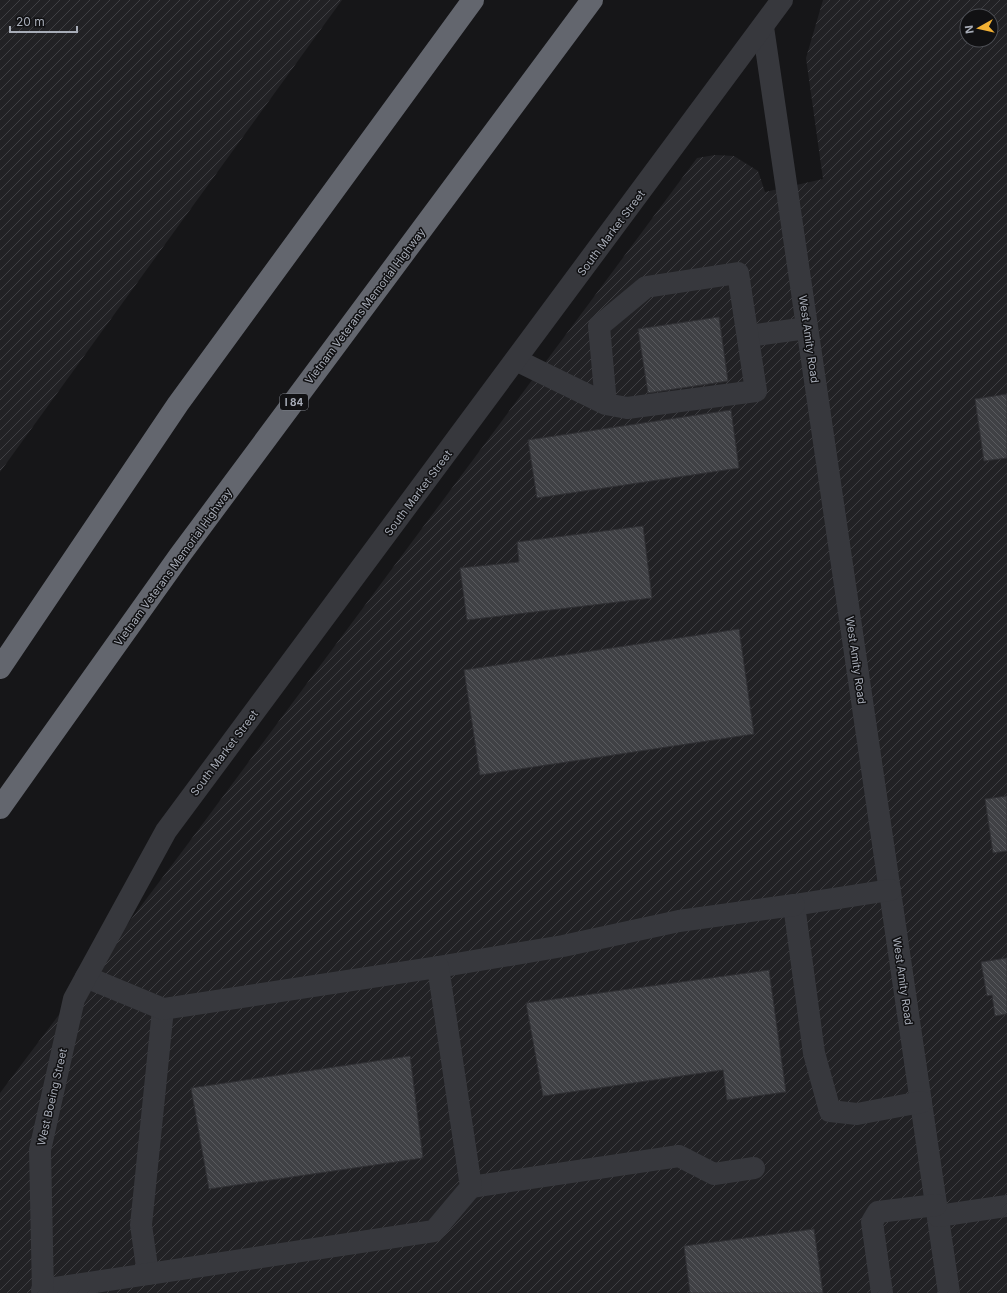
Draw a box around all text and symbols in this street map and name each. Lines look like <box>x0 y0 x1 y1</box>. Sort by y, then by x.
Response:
scale bar <box>10 8 77 34</box>
north arrow <box>959 8 999 48</box>
text: 20 m <box>16 14 45 29</box>
text: N <box>962 24 977 35</box>
street label: South Market Street <box>574 187 648 279</box>
street label: Vietnam Veterans Memorial Highway <box>302 225 428 387</box>
street label: West Amity Road <box>796 294 822 384</box>
road number: I 84 <box>280 394 308 410</box>
street label: South Market Street <box>381 447 455 539</box>
street label: Vietnam Veterans Memorial Highway <box>111 485 235 649</box>
street label: West Amity Road <box>843 615 869 705</box>
street label: South Market Street <box>187 707 261 799</box>
street label: West Amity Road <box>890 936 916 1026</box>
street label: West Boeing Street <box>34 1047 70 1147</box>

